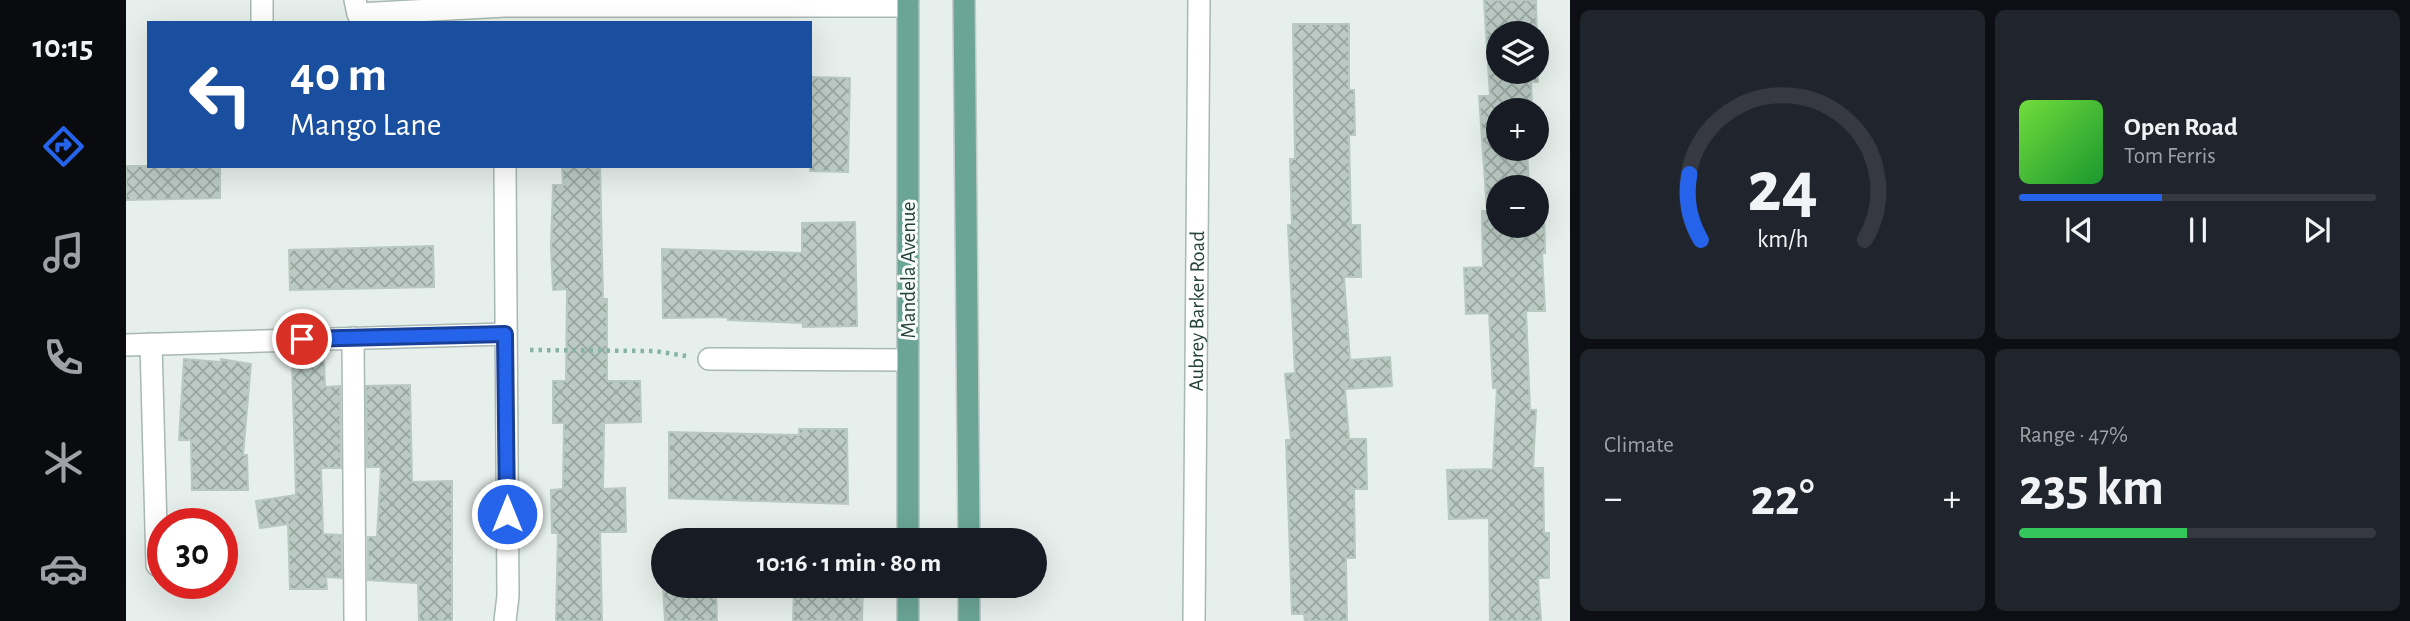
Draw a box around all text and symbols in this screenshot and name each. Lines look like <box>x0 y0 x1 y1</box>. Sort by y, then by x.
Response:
map controls <box>1486 21 1549 238</box>
button: layers <box>1486 21 1549 84</box>
text: 10:15 <box>33 31 93 63</box>
icon: left <box>175 49 266 140</box>
text: 40 m <box>290 51 387 100</box>
button: + <box>1486 98 1549 161</box>
text: Mango Lane <box>290 109 442 141</box>
text: Open Road <box>2124 114 2238 140</box>
icon: directions <box>39 122 88 171</box>
text: Tom Ferris <box>2124 145 2216 168</box>
text: 24 <box>1747 153 1818 226</box>
button: − <box>1486 175 1549 238</box>
street label: Mandela Avenue <box>898 202 919 338</box>
icon: previous <box>2060 211 2098 249</box>
icon: pause <box>2179 211 2217 249</box>
icon: next <box>2298 211 2336 249</box>
text: km/h <box>1757 227 1808 252</box>
icon: music <box>39 228 88 277</box>
street label: Aubrey Barker Road <box>1186 231 1208 391</box>
pin <box>272 309 332 369</box>
icon: arrive <box>283 320 321 358</box>
icon: phone <box>39 333 88 382</box>
text: Range · 47% <box>2019 424 2128 447</box>
text: Climate <box>1604 434 1674 457</box>
icon: climate <box>39 438 88 487</box>
text: 235 km <box>2019 462 2164 514</box>
text: 22° <box>1750 472 1815 524</box>
position arrow <box>470 477 544 551</box>
text: − <box>1604 480 1622 518</box>
text: + <box>1943 480 1961 518</box>
speed limit sign: 30 <box>147 508 238 599</box>
icon: car <box>39 544 88 593</box>
text: 10:16 · 1 min · 80 m <box>757 550 941 576</box>

